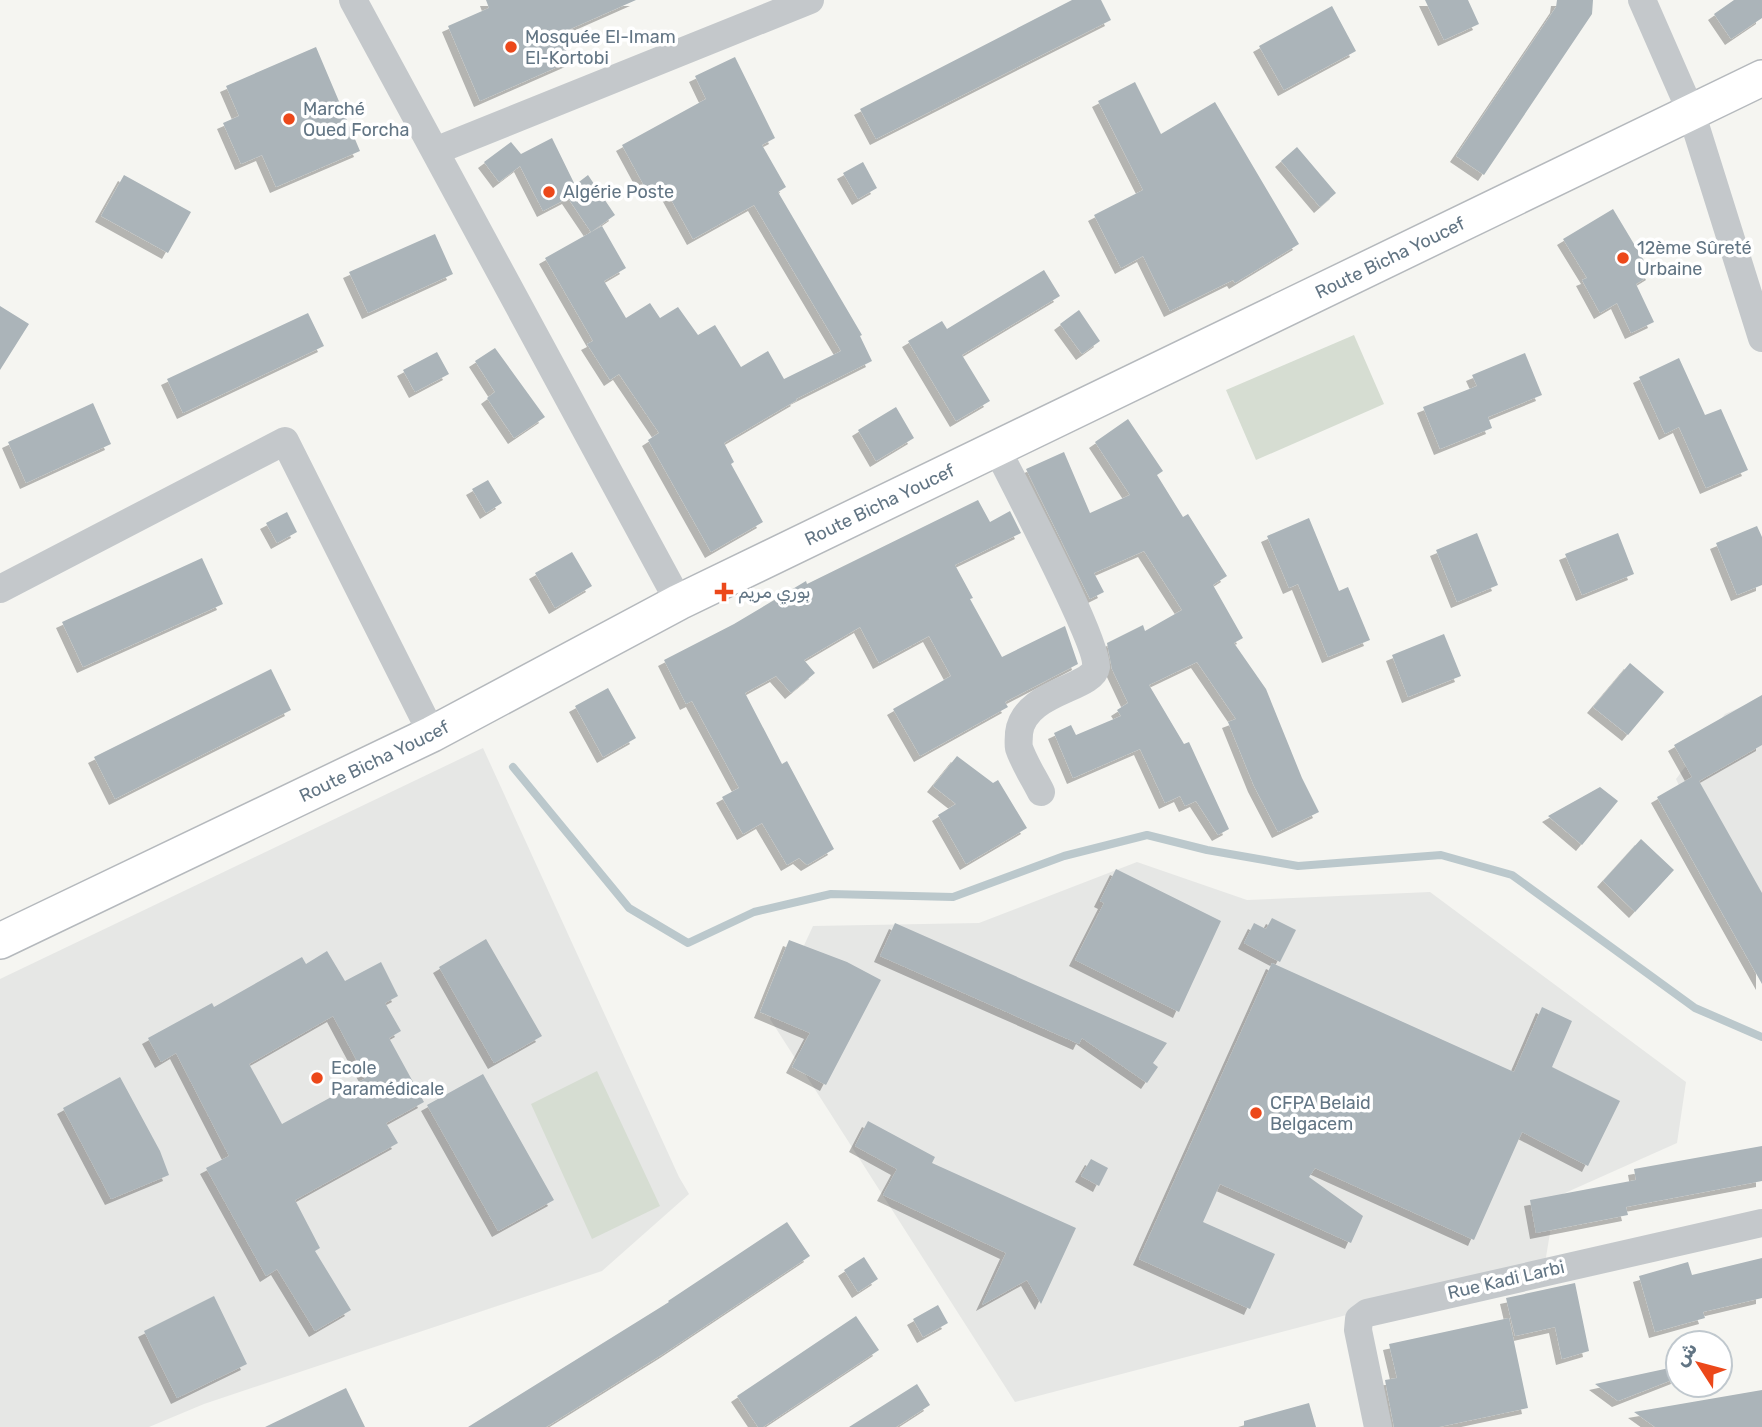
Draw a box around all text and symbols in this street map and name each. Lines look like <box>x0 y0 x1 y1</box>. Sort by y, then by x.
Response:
place label: Mosquée El-Imam El-Kortobi <box>525 26 676 69</box>
marker: Mosquée El-Imam El-Kortobi <box>503 39 519 55</box>
place label: Marché Oued Forcha <box>303 98 409 141</box>
marker: Marché Oued Forcha <box>281 111 297 127</box>
place label: Algérie Poste <box>563 181 674 203</box>
marker: Algérie Poste <box>541 184 557 200</box>
street label: Route Bicha Youcef <box>1312 212 1469 304</box>
place label: 12ème Sûreté Urbaine <box>1637 237 1752 280</box>
marker: 12ème Sûreté Urbaine <box>1615 250 1631 266</box>
street label: Route Bicha Youcef <box>801 459 958 550</box>
place label: بوري مريم <box>738 581 811 604</box>
marker: بوري مريم <box>716 584 732 600</box>
street label: Route Bicha Youcef <box>296 716 453 807</box>
place label: Ecole Paramédicale <box>331 1057 444 1100</box>
marker: Ecole Paramédicale <box>309 1070 325 1086</box>
place label: CFPA Belaid Belgacem <box>1270 1092 1371 1135</box>
marker: CFPA Belaid Belgacem <box>1248 1105 1264 1121</box>
street label: Rue Kadi Larbi <box>1445 1256 1567 1304</box>
north arrow <box>1664 1329 1734 1399</box>
text: ش <box>1669 1338 1702 1371</box>

